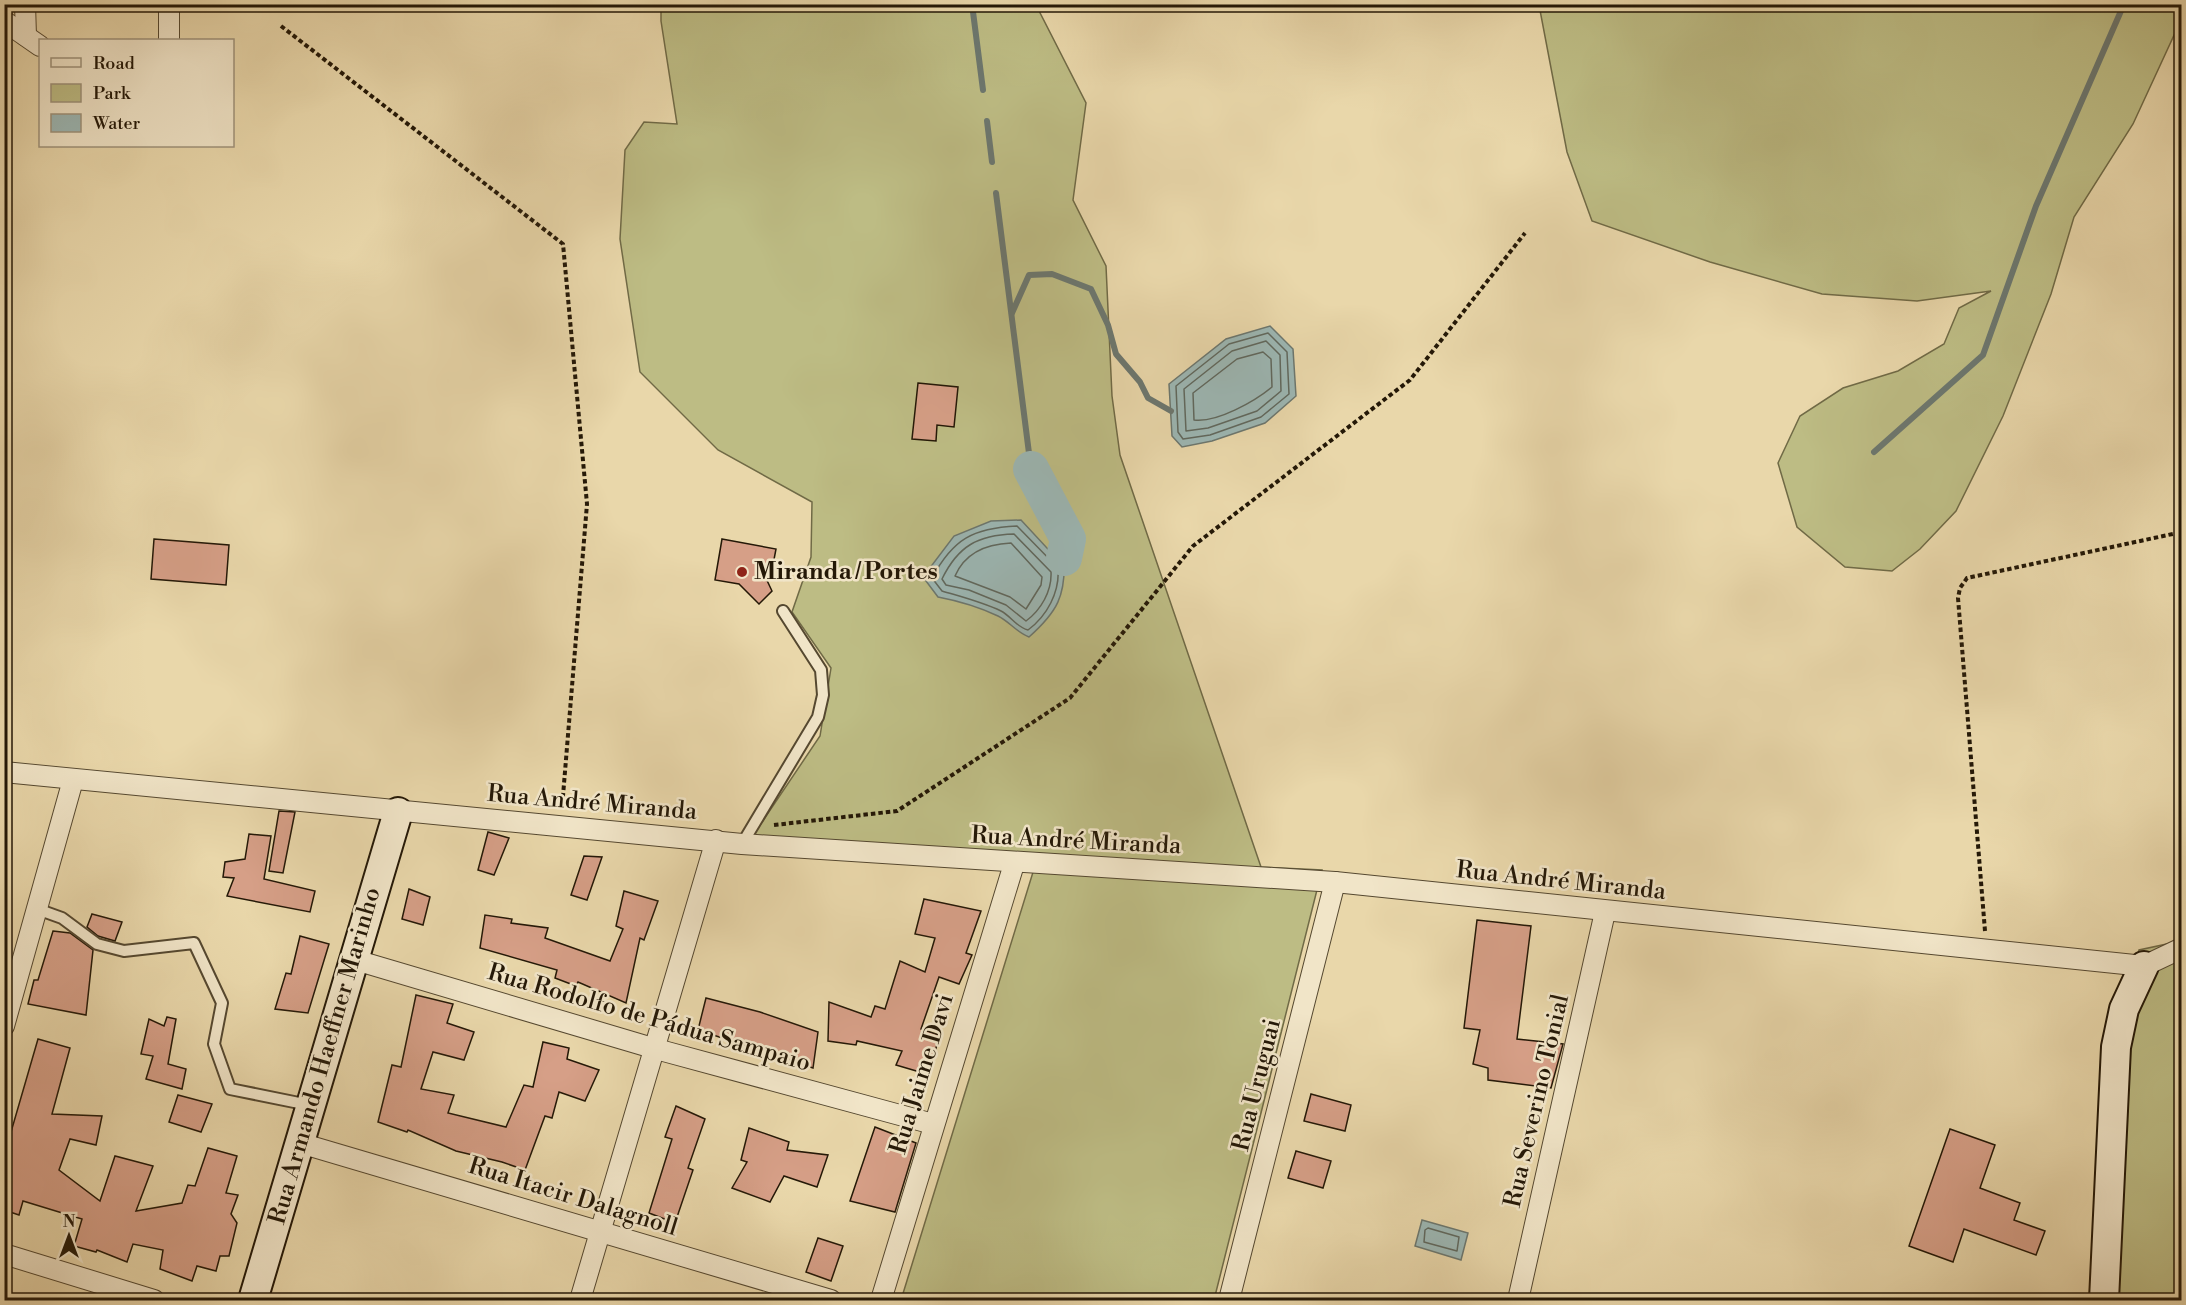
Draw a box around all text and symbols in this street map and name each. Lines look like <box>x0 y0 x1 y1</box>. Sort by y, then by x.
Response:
legend <box>39 39 234 147</box>
text: Road <box>93 52 136 75</box>
text: Park <box>93 82 132 105</box>
text: Water <box>92 112 141 135</box>
place label: Miranda / Portes <box>754 557 938 587</box>
marker: Miranda / Portes <box>735 565 749 579</box>
street label: Rua André Miranda <box>486 779 699 827</box>
street label: Rua André Miranda <box>970 821 1183 862</box>
street label: Rua André Miranda <box>1455 855 1668 907</box>
street label: Rua Armando Haeffner Marinho <box>262 884 388 1228</box>
street label: Rua Rodolfo de Pádua Sampaio <box>484 957 814 1079</box>
street label: Rua Jaime Davi <box>883 990 961 1158</box>
street label: Rua Severino Tonial <box>1498 991 1576 1211</box>
street label: Rua Uruguai <box>1226 1016 1288 1154</box>
street label: Rua Itacir Dalagnoll <box>465 1151 681 1243</box>
north arrow <box>39 1206 99 1266</box>
text: N <box>63 1212 76 1232</box>

